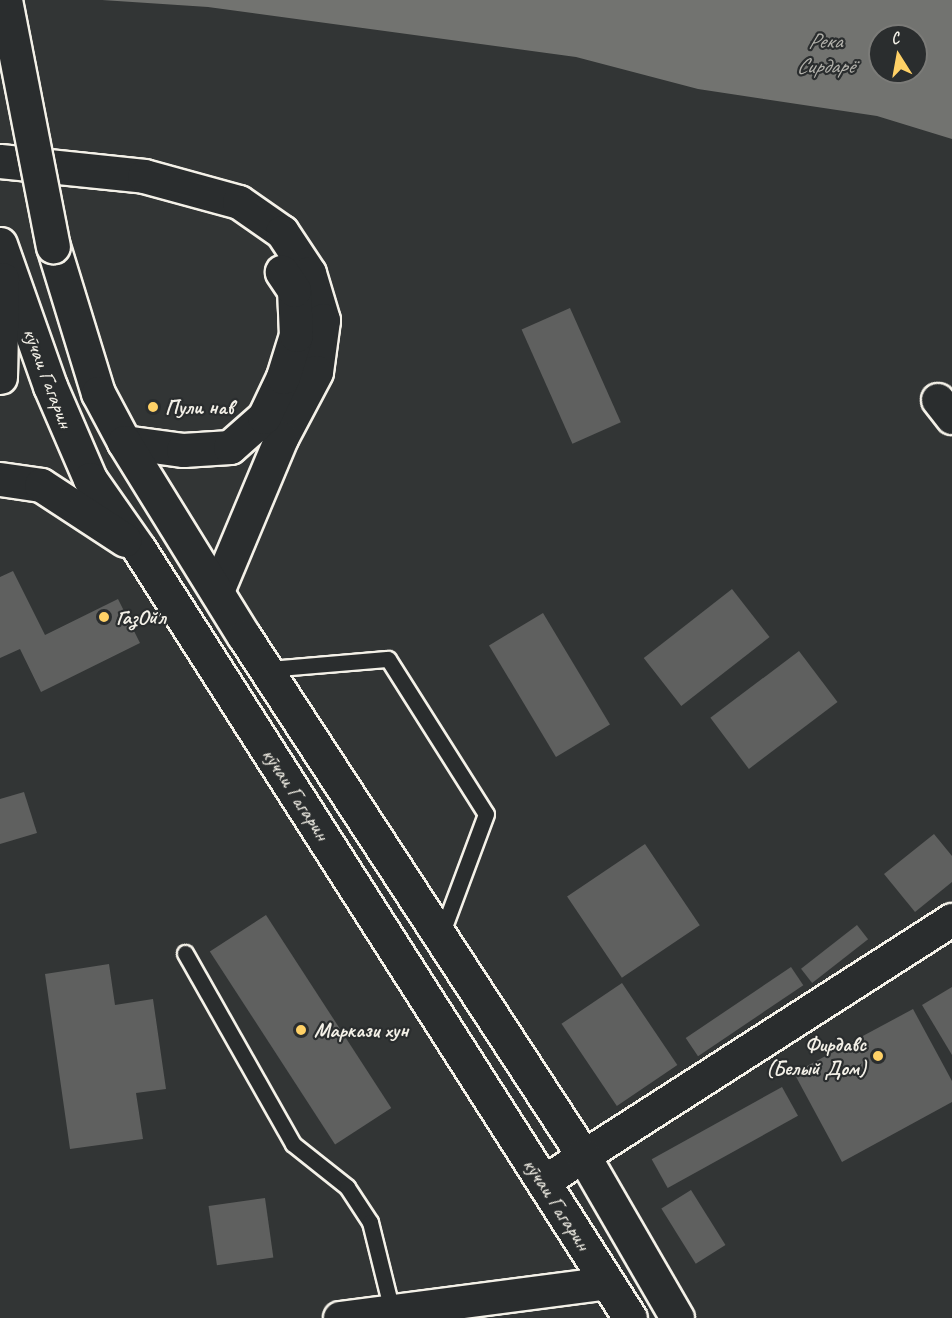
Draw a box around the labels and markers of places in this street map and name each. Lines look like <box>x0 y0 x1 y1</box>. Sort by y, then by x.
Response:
place label: Пули нав <box>165 394 233 420</box>
marker: Пули нав <box>146 400 160 414</box>
place label: ГазОйл <box>116 604 166 630</box>
marker: ГазОйл <box>97 610 111 624</box>
place label: Маркази хун <box>314 1017 408 1043</box>
marker: Маркази хун <box>292 1021 310 1039</box>
place label: Фирдавс (Белый Дом) <box>766 1031 866 1081</box>
marker: Фирдавс (Белый Дом) <box>871 1049 885 1063</box>

